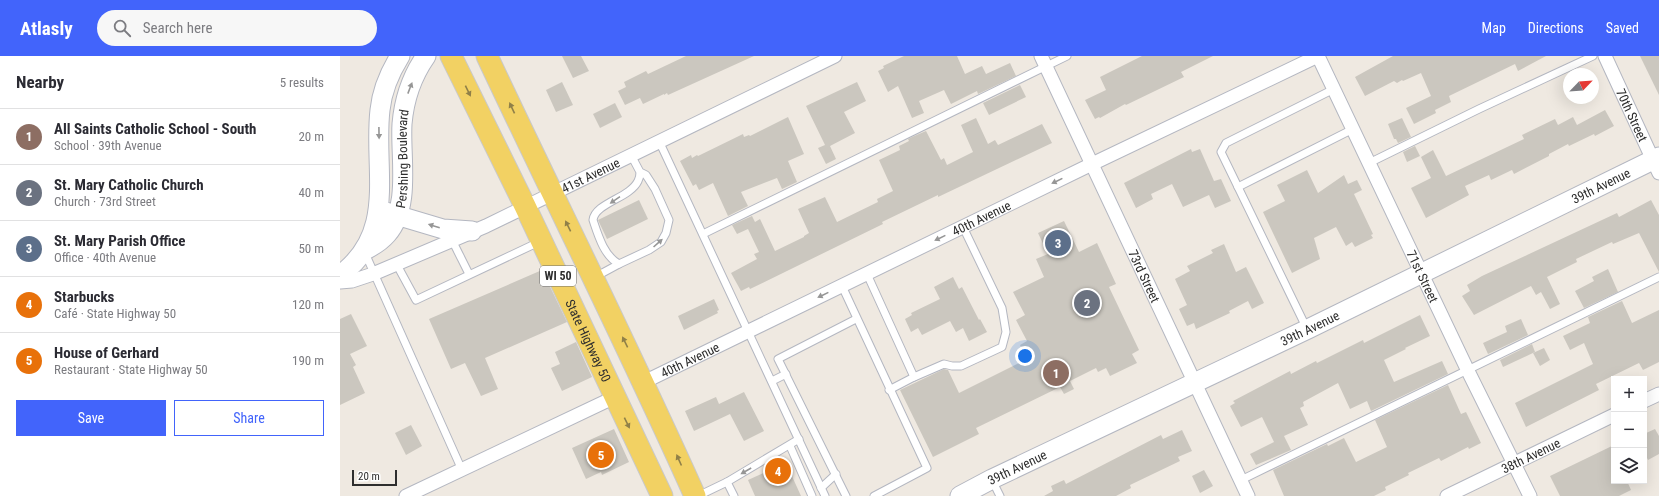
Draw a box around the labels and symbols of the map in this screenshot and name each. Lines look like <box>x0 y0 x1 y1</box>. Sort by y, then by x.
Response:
north arrow <box>1563 68 1599 104</box>
one-way arrow <box>408 82 414 94</box>
one-way arrow <box>465 85 472 97</box>
street label: 70th Street <box>1613 86 1650 144</box>
one-way arrow <box>509 103 515 114</box>
street label: Pershing Boulevard <box>393 108 412 210</box>
one-way arrow <box>376 127 382 140</box>
street label: 41st Avenue <box>559 155 622 196</box>
street label: 39th Avenue <box>1569 165 1633 207</box>
one-way arrow <box>1051 178 1063 184</box>
one-way arrow <box>610 196 621 203</box>
street label: 40th Avenue <box>950 198 1013 239</box>
one-way arrow <box>565 220 571 231</box>
one-way arrow <box>427 223 439 229</box>
pin: 3 <box>1045 228 1071 258</box>
one-way arrow <box>934 235 946 241</box>
one-way arrow <box>653 238 663 247</box>
street label: 73rd Street <box>1125 247 1163 305</box>
street label: 71st Street <box>1404 248 1441 305</box>
road number: WI 50 <box>540 266 576 286</box>
pin: 2 <box>1074 288 1100 318</box>
one-way arrow <box>817 292 829 298</box>
street label: State Highway 50 <box>562 297 614 384</box>
street label: 39th Avenue <box>1278 308 1342 349</box>
one-way arrow <box>622 337 628 348</box>
street label: 40th Avenue <box>658 340 722 381</box>
your location <box>1015 346 1035 366</box>
pin: 1 <box>1043 358 1069 388</box>
one-way arrow <box>624 417 630 429</box>
street label: 38th Avenue <box>1499 435 1563 476</box>
pin: 5 <box>588 440 614 470</box>
street label: 39th Avenue <box>985 447 1049 488</box>
one-way arrow <box>676 454 682 466</box>
pin: 4 <box>765 456 791 486</box>
one-way arrow <box>740 467 752 474</box>
scale bar <box>352 468 397 487</box>

